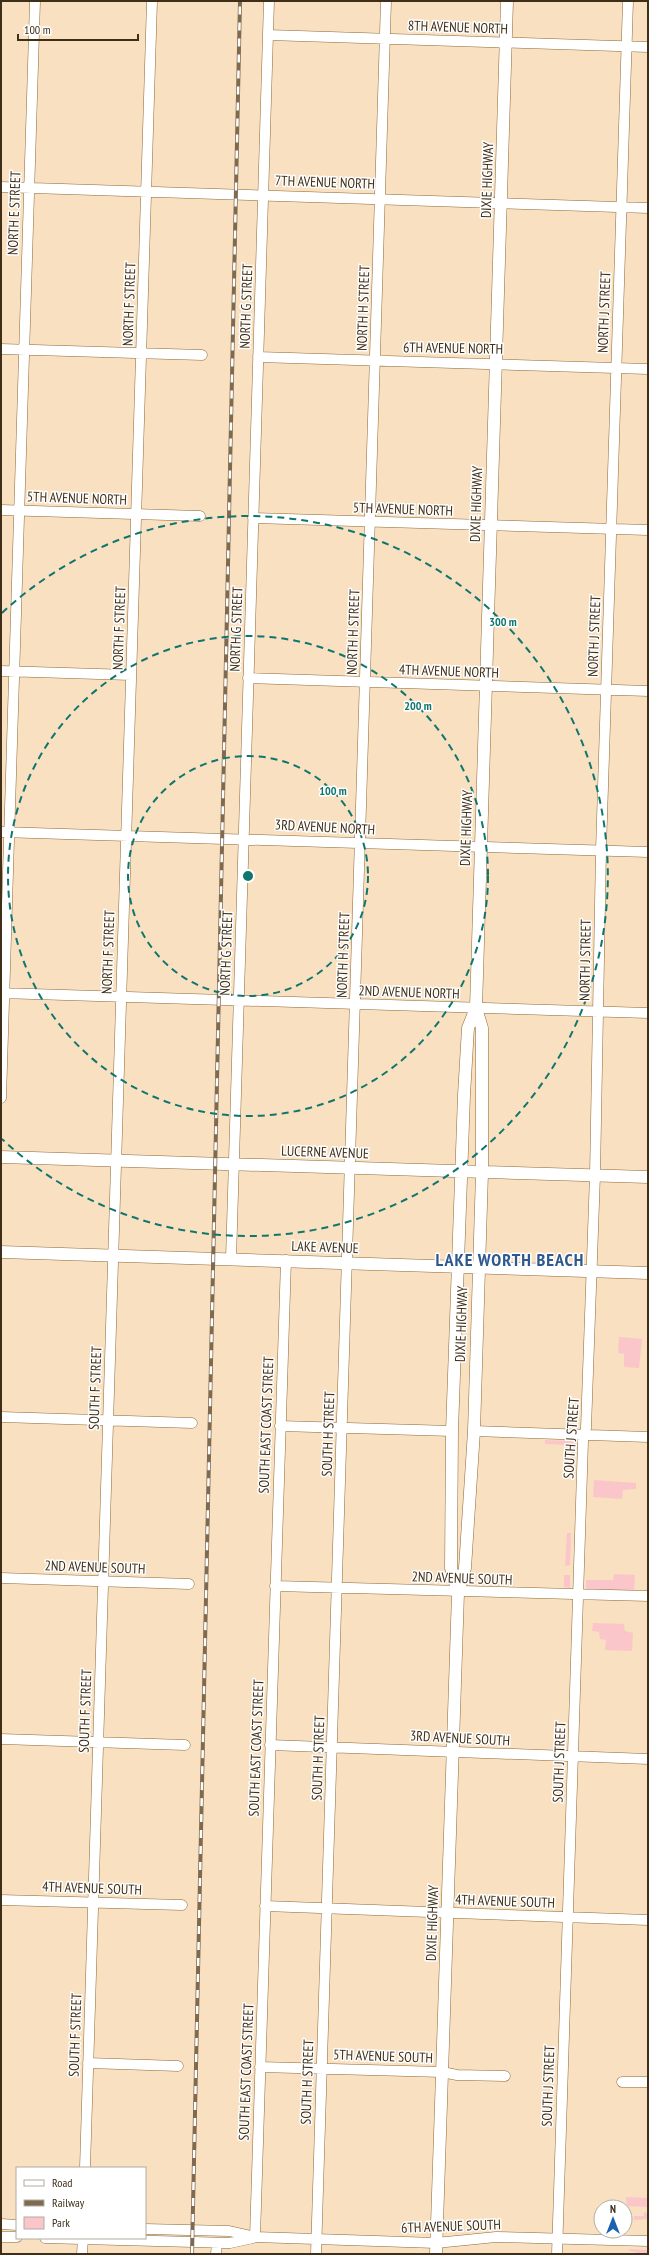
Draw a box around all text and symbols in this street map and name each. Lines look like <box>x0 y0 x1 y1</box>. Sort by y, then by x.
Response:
scale bar <box>18 16 138 42</box>
street label: 8TH AVENUE NORTH <box>408 16 508 38</box>
text: 100 m <box>24 22 51 37</box>
street label: DIXIE HIGHWAY <box>477 141 497 218</box>
street label: NORTH E STREET <box>4 170 24 255</box>
street label: 7TH AVENUE NORTH <box>275 171 375 193</box>
street label: NORTH F STREET <box>119 261 139 346</box>
street label: NORTH G STREET <box>236 262 257 349</box>
street label: NORTH H STREET <box>353 264 374 351</box>
street label: NORTH J STREET <box>594 270 614 353</box>
street label: 6TH AVENUE NORTH <box>403 338 503 358</box>
street label: DIXIE HIGHWAY <box>466 465 486 542</box>
street label: 5TH AVENUE NORTH <box>27 487 127 509</box>
street label: 5TH AVENUE NORTH <box>353 498 453 520</box>
street label: NORTH F STREET <box>109 585 129 670</box>
street label: NORTH G STREET <box>226 585 247 672</box>
street label: NORTH H STREET <box>343 588 364 675</box>
street label: NORTH J STREET <box>584 594 604 677</box>
text: 300 m <box>489 614 517 629</box>
street label: 4TH AVENUE NORTH <box>399 660 499 682</box>
text: 200 m <box>404 698 432 713</box>
text: 100 m <box>319 783 347 798</box>
street label: DIXIE HIGHWAY <box>456 789 476 866</box>
street label: 3RD AVENUE NORTH <box>274 815 376 839</box>
centre of rings <box>241 869 255 883</box>
street label: NORTH F STREET <box>98 909 118 994</box>
street label: NORTH G STREET <box>216 909 237 996</box>
street label: NORTH H STREET <box>333 911 354 998</box>
street label: NORTH J STREET <box>575 918 595 1001</box>
street label: 2ND AVENUE NORTH <box>358 981 460 1003</box>
street label: LUCERNE AVENUE <box>281 1141 369 1163</box>
street label: LAKE AVENUE <box>291 1237 359 1257</box>
district label: LAKE WORTH BEACH <box>436 1248 584 1271</box>
street label: DIXIE HIGHWAY <box>451 1285 471 1362</box>
street label: SOUTH F STREET <box>85 1345 105 1430</box>
street label: SOUTH EAST COAST STREET <box>255 1355 277 1494</box>
street label: SOUTH H STREET <box>318 1390 339 1477</box>
street label: SOUTH J STREET <box>559 1396 583 1479</box>
street label: 2ND AVENUE SOUTH <box>44 1556 146 1578</box>
street label: 2ND AVENUE SOUTH <box>411 1567 513 1589</box>
street label: SOUTH F STREET <box>75 1668 95 1753</box>
street label: SOUTH EAST COAST STREET <box>245 1678 267 1817</box>
street label: SOUTH H STREET <box>308 1714 329 1801</box>
street label: SOUTH J STREET <box>549 1720 569 1803</box>
street label: 3RD AVENUE SOUTH <box>410 1726 510 1750</box>
street label: 4TH AVENUE SOUTH <box>42 1877 142 1899</box>
street label: DIXIE HIGHWAY <box>422 1884 442 1961</box>
street label: 4TH AVENUE SOUTH <box>455 1890 555 1912</box>
street label: SOUTH F STREET <box>65 1992 85 2077</box>
street label: SOUTH EAST COAST STREET <box>235 2002 257 2141</box>
street label: SOUTH H STREET <box>297 2038 318 2125</box>
street label: SOUTH J STREET <box>538 2044 558 2127</box>
street label: 5TH AVENUE SOUTH <box>333 2045 433 2067</box>
legend <box>16 2167 146 2239</box>
text: Road <box>52 2175 72 2190</box>
text: Railway <box>52 2195 85 2210</box>
north arrow <box>593 2199 633 2239</box>
text: N <box>610 2202 616 2216</box>
text: Park <box>52 2215 70 2230</box>
street label: 6TH AVENUE SOUTH <box>401 2215 501 2237</box>

